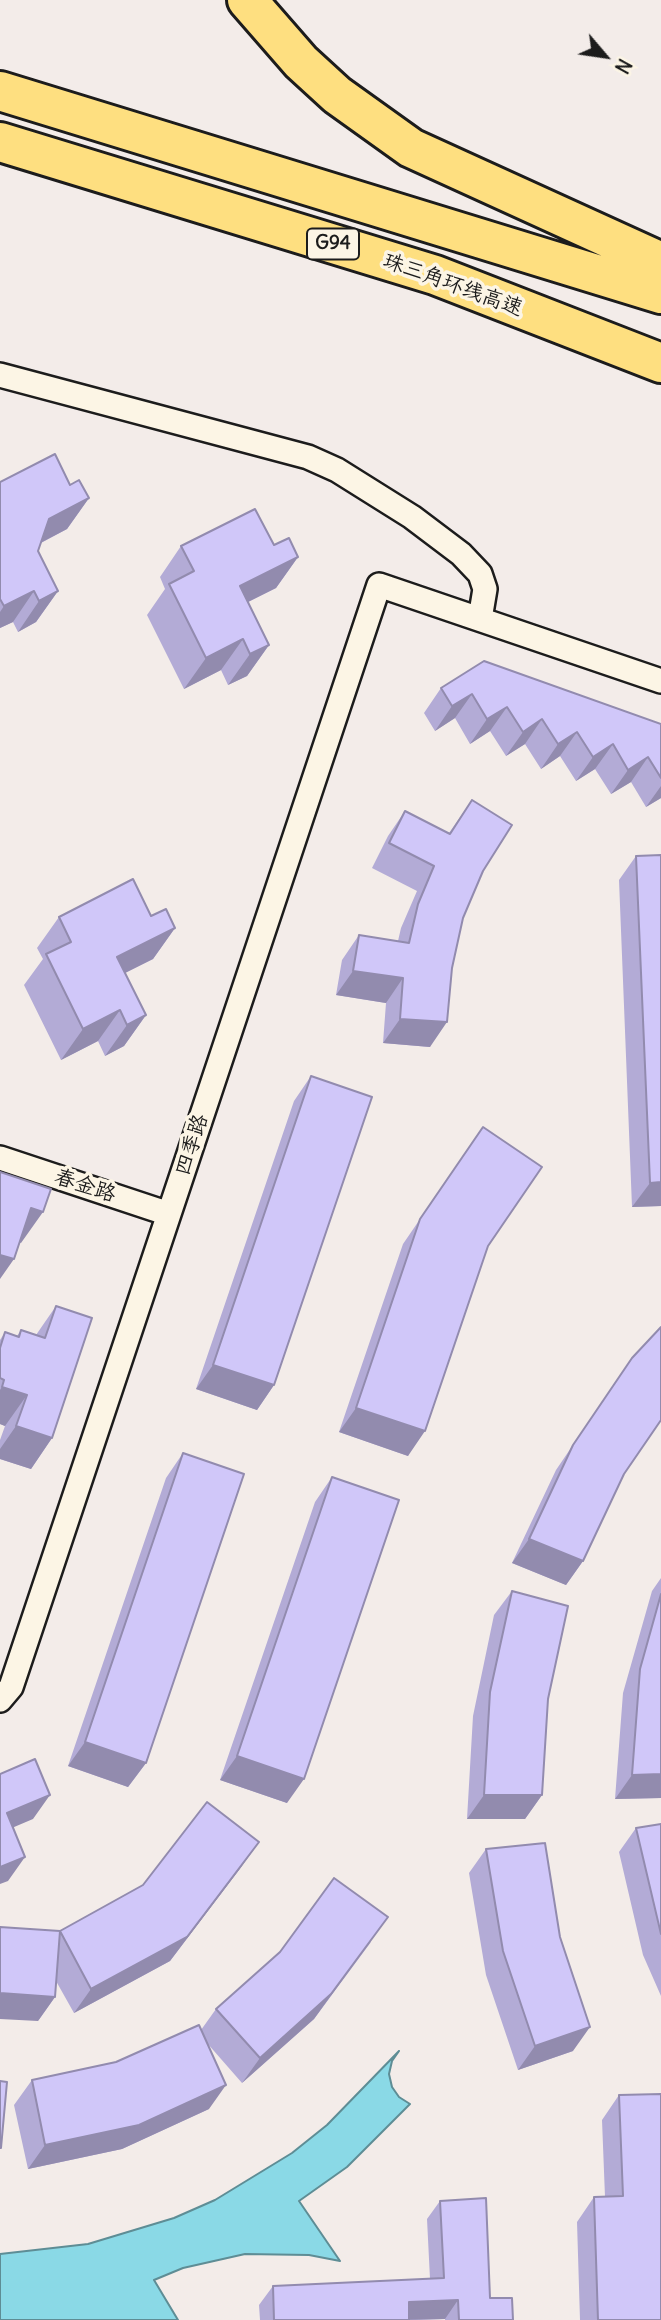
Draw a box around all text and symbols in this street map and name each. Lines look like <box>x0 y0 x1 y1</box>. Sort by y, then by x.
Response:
north arrow <box>570 21 640 91</box>
text: N <box>610 55 637 78</box>
road number: G94 <box>307 228 359 260</box>
street label: 珠三角环线高速 <box>380 248 526 322</box>
street label: 四季路 <box>170 1111 214 1179</box>
street label: 春金路 <box>51 1164 119 1208</box>

